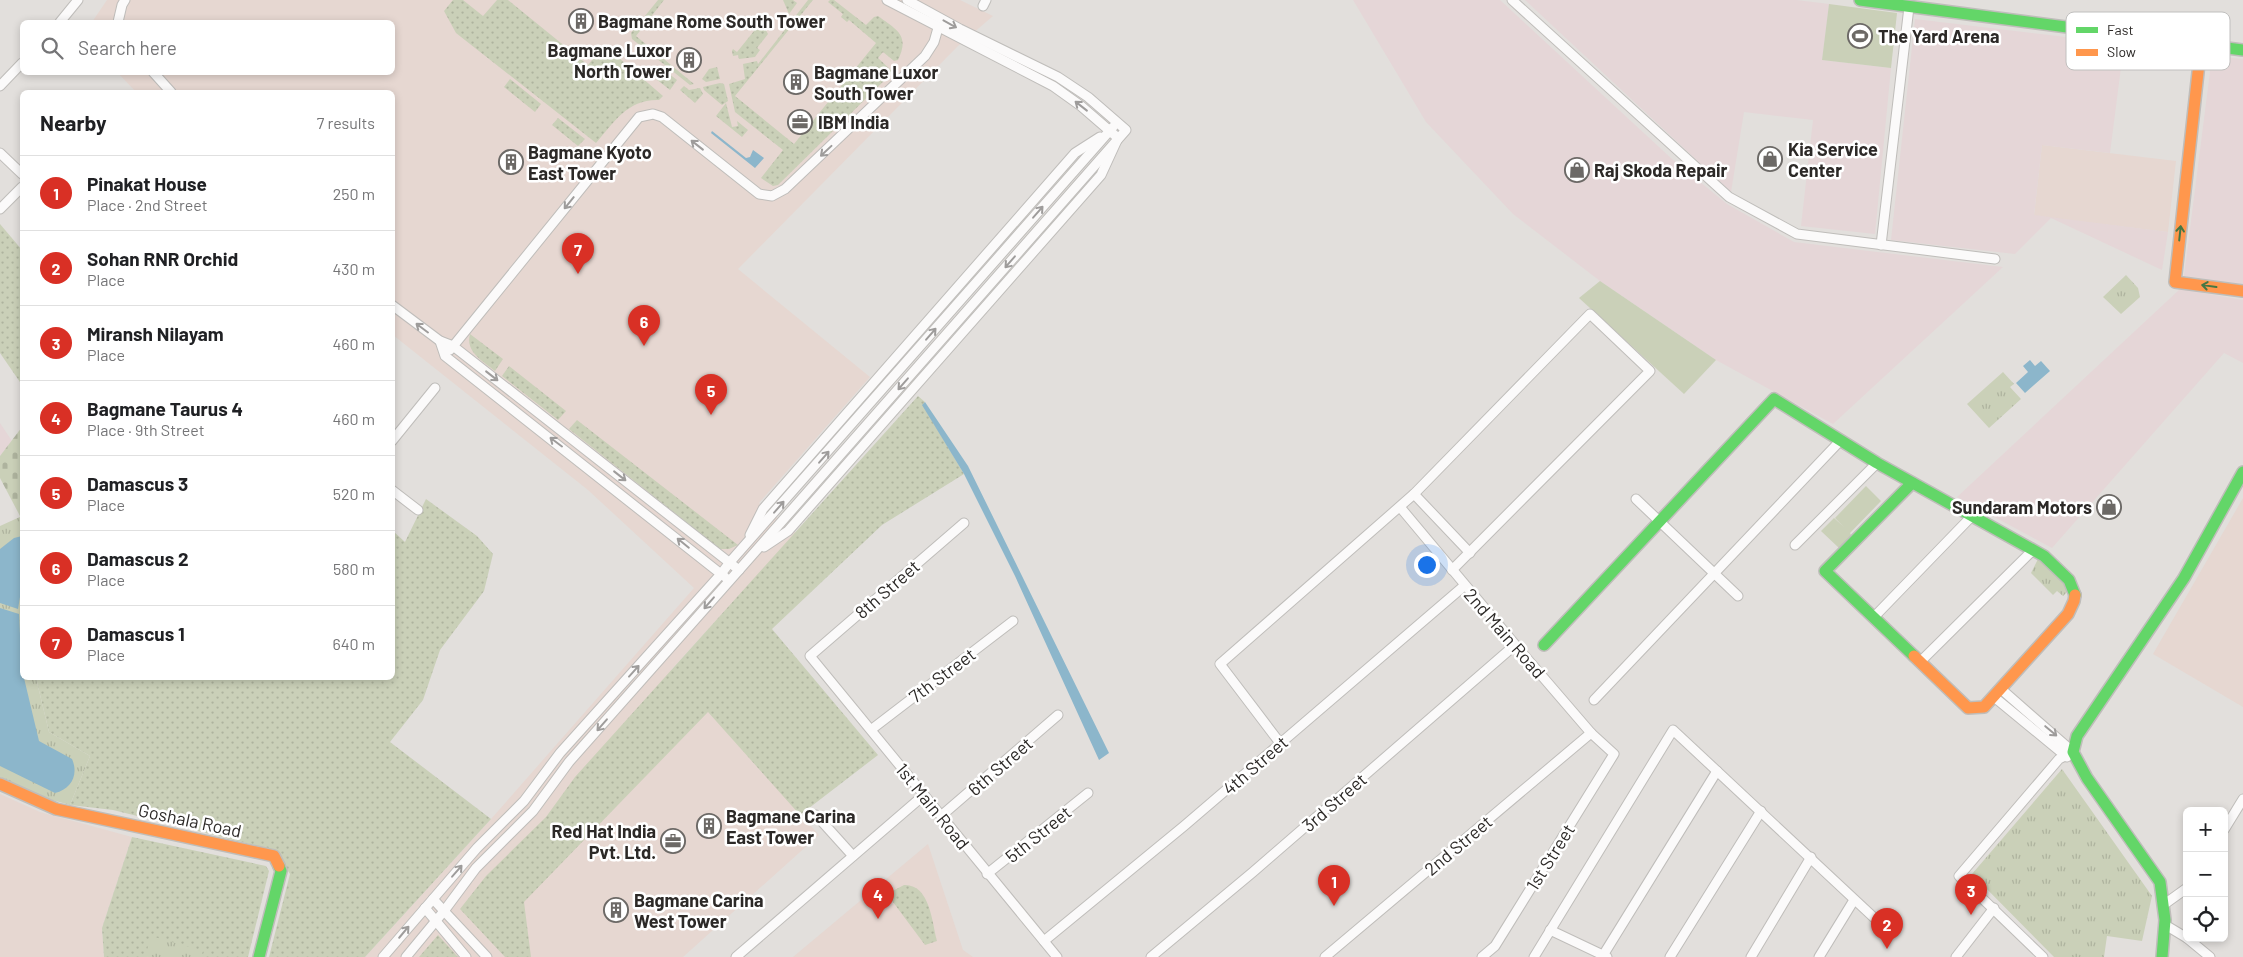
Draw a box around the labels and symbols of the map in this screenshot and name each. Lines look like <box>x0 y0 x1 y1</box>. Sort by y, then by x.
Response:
building icon: Bagmane Rome South Tower <box>568 8 594 34</box>
place label: Bagmane Rome South Tower <box>598 10 825 32</box>
legend <box>2066 12 2230 70</box>
one-way arrow <box>942 19 956 29</box>
text: Fast <box>2107 21 2133 38</box>
sports icon: The Yard Arena <box>1847 23 1873 49</box>
place label: The Yard Arena <box>1878 25 2000 47</box>
place label: Bagmane Luxor North Tower <box>548 39 672 82</box>
text: Slow <box>2107 43 2136 60</box>
building icon: Bagmane Luxor North Tower <box>676 47 702 73</box>
place label: Bagmane Luxor South Tower <box>814 61 939 104</box>
building icon: Bagmane Luxor South Tower <box>783 69 809 95</box>
one-way arrow <box>1075 101 1088 112</box>
office icon: IBM India <box>787 109 813 135</box>
place label: IBM India <box>818 111 889 133</box>
place label: Kia Service Center <box>1788 138 1878 181</box>
one-way arrow <box>691 140 704 151</box>
place label: Bagmane Kyoto East Tower <box>528 141 652 184</box>
one-way arrow <box>819 145 832 157</box>
shop icon: Kia Service Center <box>1757 146 1783 172</box>
building icon: Bagmane Kyoto East Tower <box>498 149 524 175</box>
shop icon: Raj Skoda Repair <box>1564 157 1590 183</box>
place label: Raj Skoda Repair <box>1594 159 1728 181</box>
one-way arrow <box>563 196 574 209</box>
one-way arrow <box>1032 206 1044 219</box>
one-way arrow <box>2175 225 2185 241</box>
pin: 7 <box>562 233 594 274</box>
one-way arrow <box>1004 255 1016 268</box>
one-way arrow <box>2201 281 2217 291</box>
pin: 6 <box>628 305 660 346</box>
one-way arrow <box>416 322 429 333</box>
one-way arrow <box>925 328 937 341</box>
one-way arrow <box>485 370 498 381</box>
pin: 5 <box>695 374 727 415</box>
one-way arrow <box>897 377 908 390</box>
one-way arrow <box>550 436 563 447</box>
one-way arrow <box>818 450 829 463</box>
one-way arrow <box>613 470 626 481</box>
shop icon: Sundaram Motors <box>2096 494 2122 520</box>
place label: Sundaram Motors <box>1952 496 2092 518</box>
one-way arrow <box>774 500 785 513</box>
one-way arrow <box>677 538 690 549</box>
your location <box>1414 552 1440 578</box>
street label: 8th Street <box>850 555 924 623</box>
street label: 2nd Main Road <box>1460 583 1550 683</box>
one-way arrow <box>703 596 714 609</box>
street label: 7th Street <box>904 643 980 707</box>
one-way arrow <box>628 664 640 677</box>
one-way arrow <box>596 719 607 732</box>
one-way arrow <box>2044 726 2057 737</box>
street label: 4th Street <box>1218 731 1292 799</box>
street label: 6th Street <box>963 732 1037 800</box>
street label: 1st Main Road <box>891 758 975 854</box>
street label: 3rd Street <box>1297 768 1371 836</box>
street label: Goshala Road <box>136 798 244 842</box>
street label: 5th Street <box>1001 801 1075 867</box>
place label: Bagmane Carina East Tower <box>726 805 856 848</box>
street label: 2nd Street <box>1420 810 1496 880</box>
building icon: Bagmane Carina East Tower <box>696 813 722 839</box>
place label: Red Hat India Pvt. Ltd. <box>552 820 656 863</box>
street label: 1st Street <box>1521 820 1579 894</box>
office icon: Red Hat India Pvt. Ltd. <box>660 828 686 854</box>
one-way arrow <box>452 865 463 878</box>
pin: 1 <box>1318 865 1350 906</box>
pin: 3 <box>1955 874 1987 915</box>
pin: 4 <box>862 878 894 919</box>
place label: Bagmane Carina West Tower <box>634 889 764 932</box>
building icon: Bagmane Carina West Tower <box>603 897 629 923</box>
pin: 2 <box>1871 908 1903 949</box>
one-way arrow <box>398 926 410 939</box>

